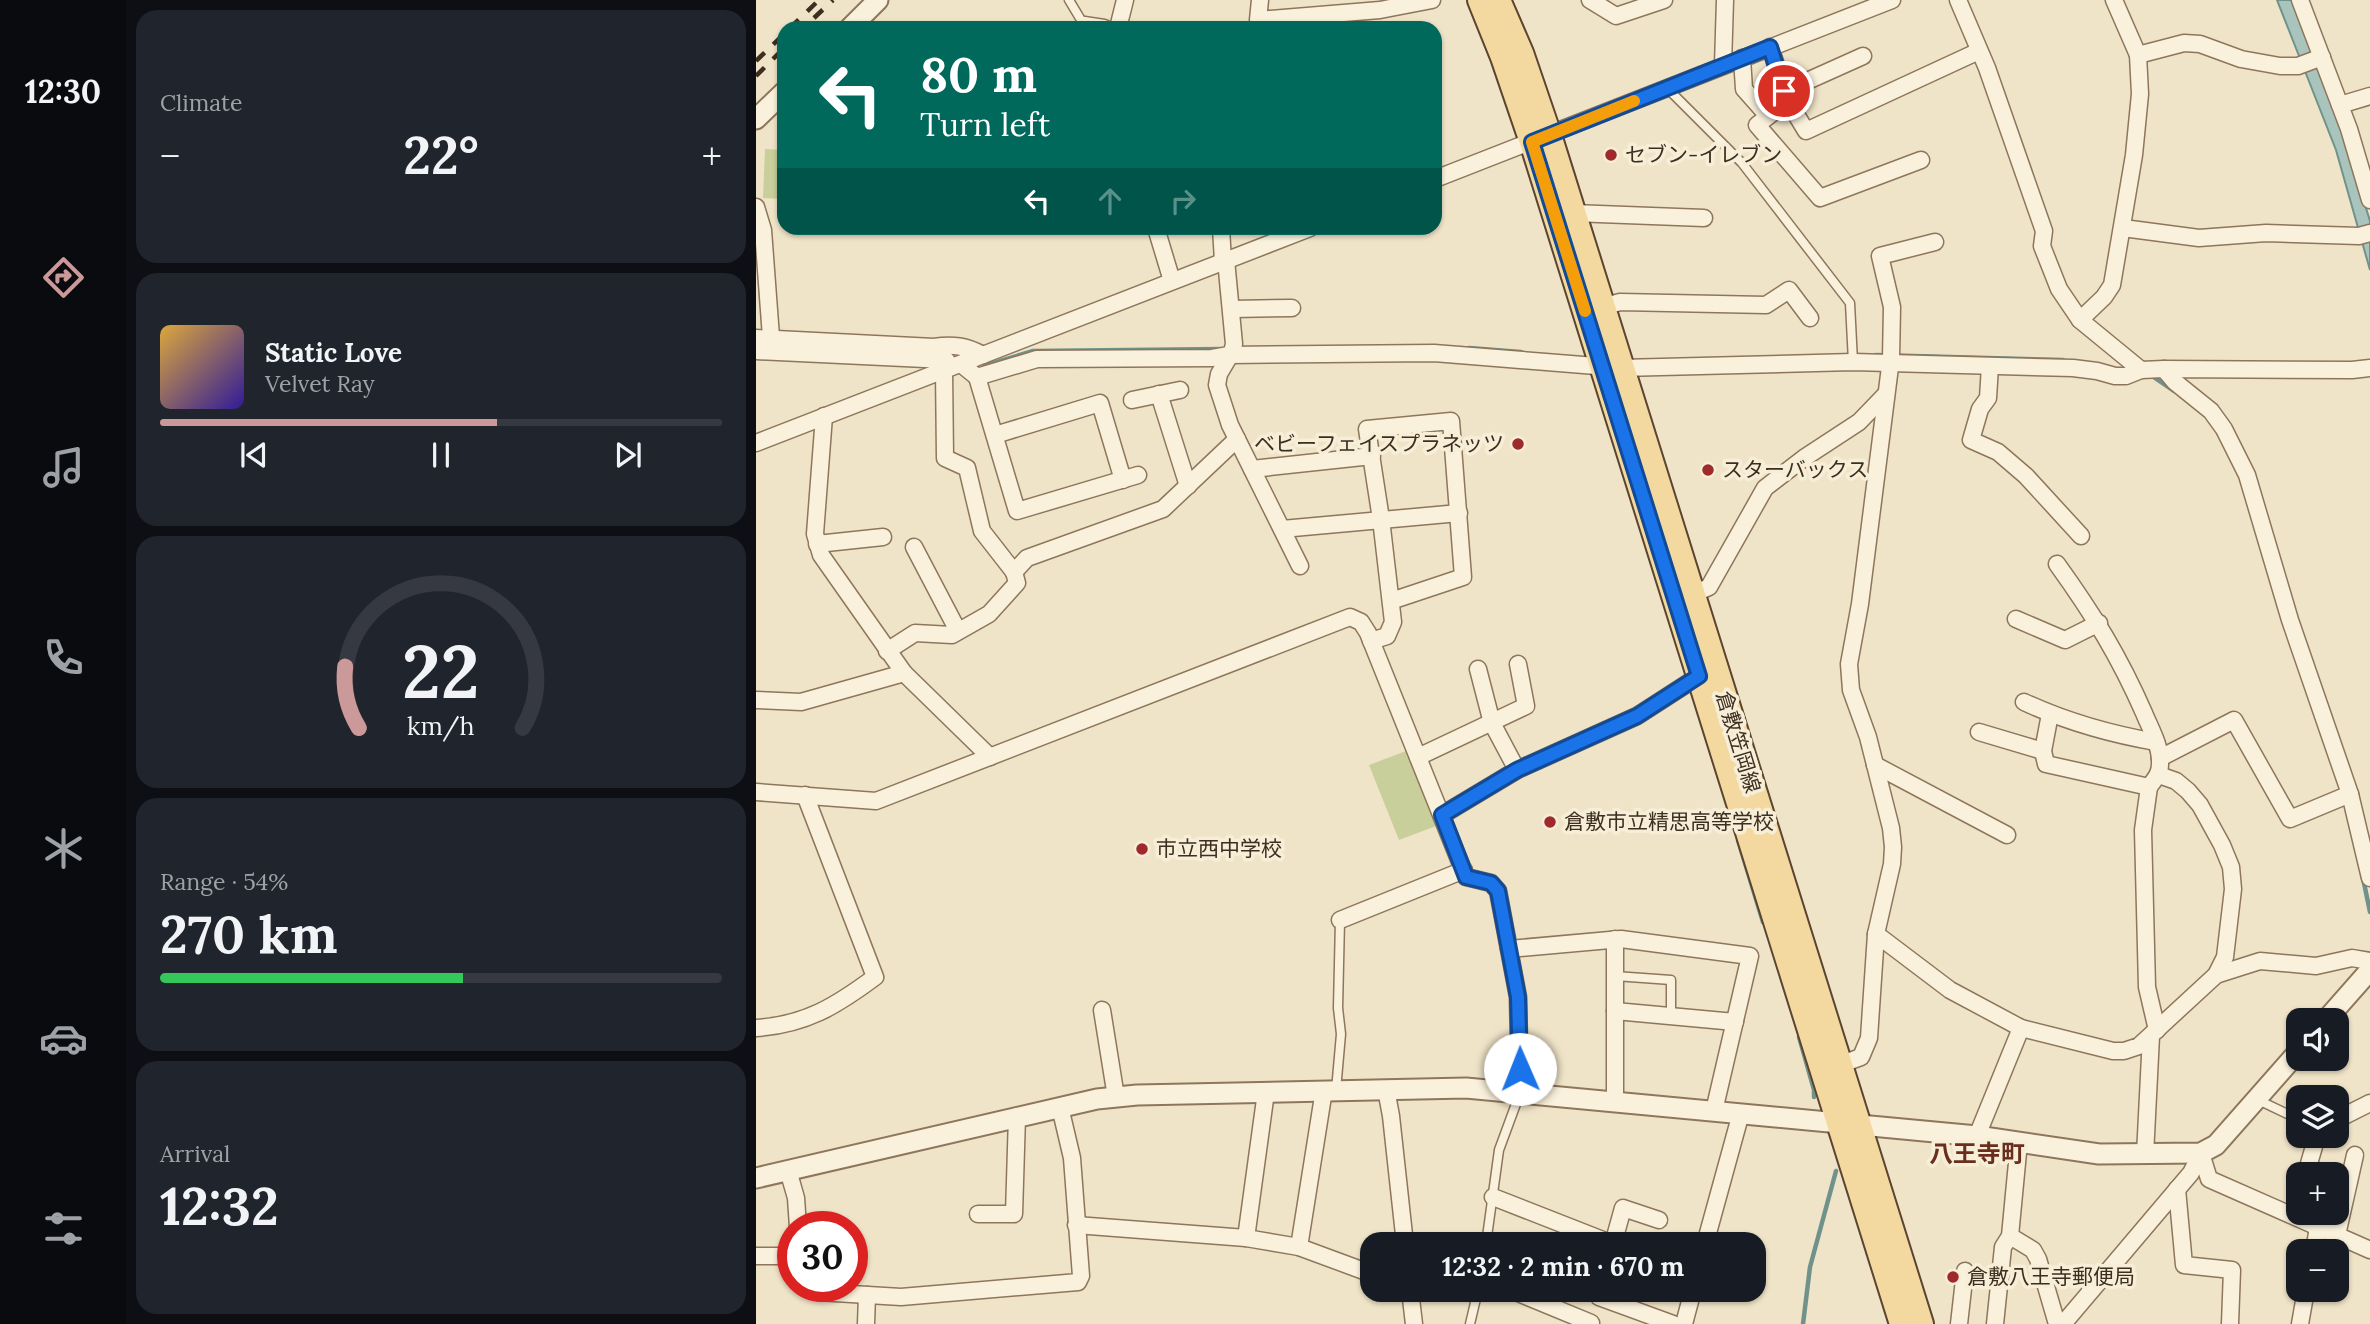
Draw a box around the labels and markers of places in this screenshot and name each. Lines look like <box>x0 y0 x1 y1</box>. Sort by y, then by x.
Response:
pin <box>1754 61 1814 121</box>
place label: セブン-イレブン <box>1625 141 1782 168</box>
marker: セブン-イレブン <box>1603 147 1619 163</box>
place label: ベビーフェイスプラネッツ <box>1254 430 1504 457</box>
marker: ベビーフェイスプラネッツ <box>1510 436 1526 452</box>
place label: スターバックス <box>1722 456 1868 483</box>
marker: スターバックス <box>1700 462 1716 478</box>
place label: 倉敷市立精思高等学校 <box>1564 808 1774 835</box>
marker: 倉敷市立精思高等学校 <box>1542 814 1558 830</box>
place label: 市立西中学校 <box>1156 835 1282 862</box>
marker: 市立西中学校 <box>1134 841 1150 857</box>
place label: 倉敷八王寺郵便局 <box>1967 1263 2135 1290</box>
marker: 倉敷八王寺郵便局 <box>1945 1269 1961 1285</box>

